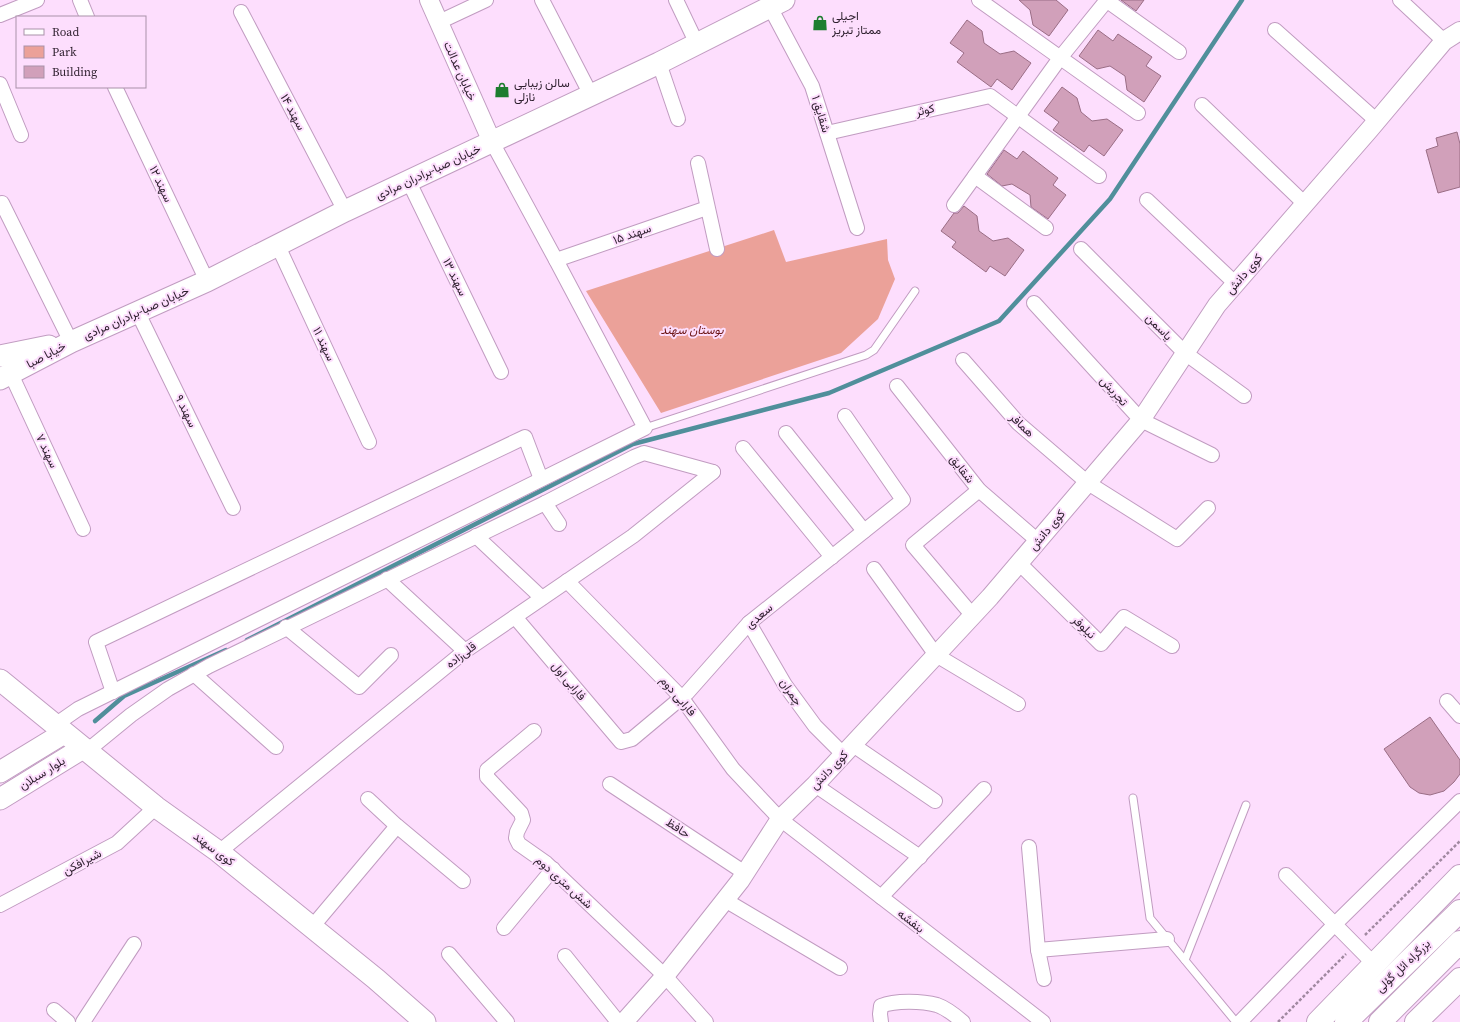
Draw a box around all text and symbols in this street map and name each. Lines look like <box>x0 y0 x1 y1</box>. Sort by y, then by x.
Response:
place label: اجیلی ممتاز تبریز <box>831 8 881 38</box>
shop icon: اجیلی ممتاز تبریز <box>811 14 829 32</box>
legend <box>16 16 146 88</box>
text: Road <box>52 24 79 40</box>
street label: خیابان عدالت <box>440 39 480 103</box>
text: Park <box>52 44 77 60</box>
text: Building <box>52 64 97 80</box>
place label: سالن زیبایی نازلی <box>514 75 570 105</box>
shop icon: سالن زیبایی نازلی <box>493 81 511 99</box>
street label: سهند ۱۴ <box>277 91 309 133</box>
street label: شقایق ۱ <box>808 94 834 134</box>
street label: کوثر <box>913 100 936 120</box>
street label: خیابان صبا-برادران مرادی <box>373 141 483 203</box>
street label: سهند ۱۲ <box>146 163 176 205</box>
street label: سهند ۱۵ <box>611 220 653 248</box>
street label: کوی دانش <box>1222 250 1266 298</box>
street label: سهند ۱۳ <box>439 255 471 299</box>
street label: خیابان صبا-برادران مرادی <box>81 282 191 344</box>
street label: یاسمن <box>1142 310 1176 344</box>
park label: بوستان سهند <box>661 322 724 338</box>
street label: سهند ۱۱ <box>309 324 339 364</box>
street label: خیابا صبا <box>24 338 68 372</box>
street label: تجریش <box>1096 373 1132 410</box>
street label: سهند ۹ <box>171 392 201 430</box>
street label: همافر <box>1005 409 1038 441</box>
street label: سهند ۷ <box>32 431 62 471</box>
street label: شقایق <box>946 452 978 486</box>
street label: کوی دانش <box>1025 506 1069 554</box>
street label: سعدی <box>742 600 776 632</box>
street label: نیلوفر <box>1068 611 1099 642</box>
street label: قلی‌زاده <box>442 638 480 672</box>
street label: فارابی اول <box>548 658 590 704</box>
street label: فارابی دوم <box>656 673 700 719</box>
street label: چمران <box>776 675 806 709</box>
street label: کوی دانش <box>806 747 852 793</box>
street label: بلوار سبلان <box>16 753 68 793</box>
street label: حافظ <box>663 814 693 842</box>
street label: کوی سهند <box>190 828 238 870</box>
street label: شیر‌افکن <box>60 845 104 879</box>
street label: شش متری دوم <box>532 852 596 912</box>
street label: بنفشه <box>894 905 928 937</box>
street label: بزرگراه ائل گؤلی <box>1372 936 1434 996</box>

